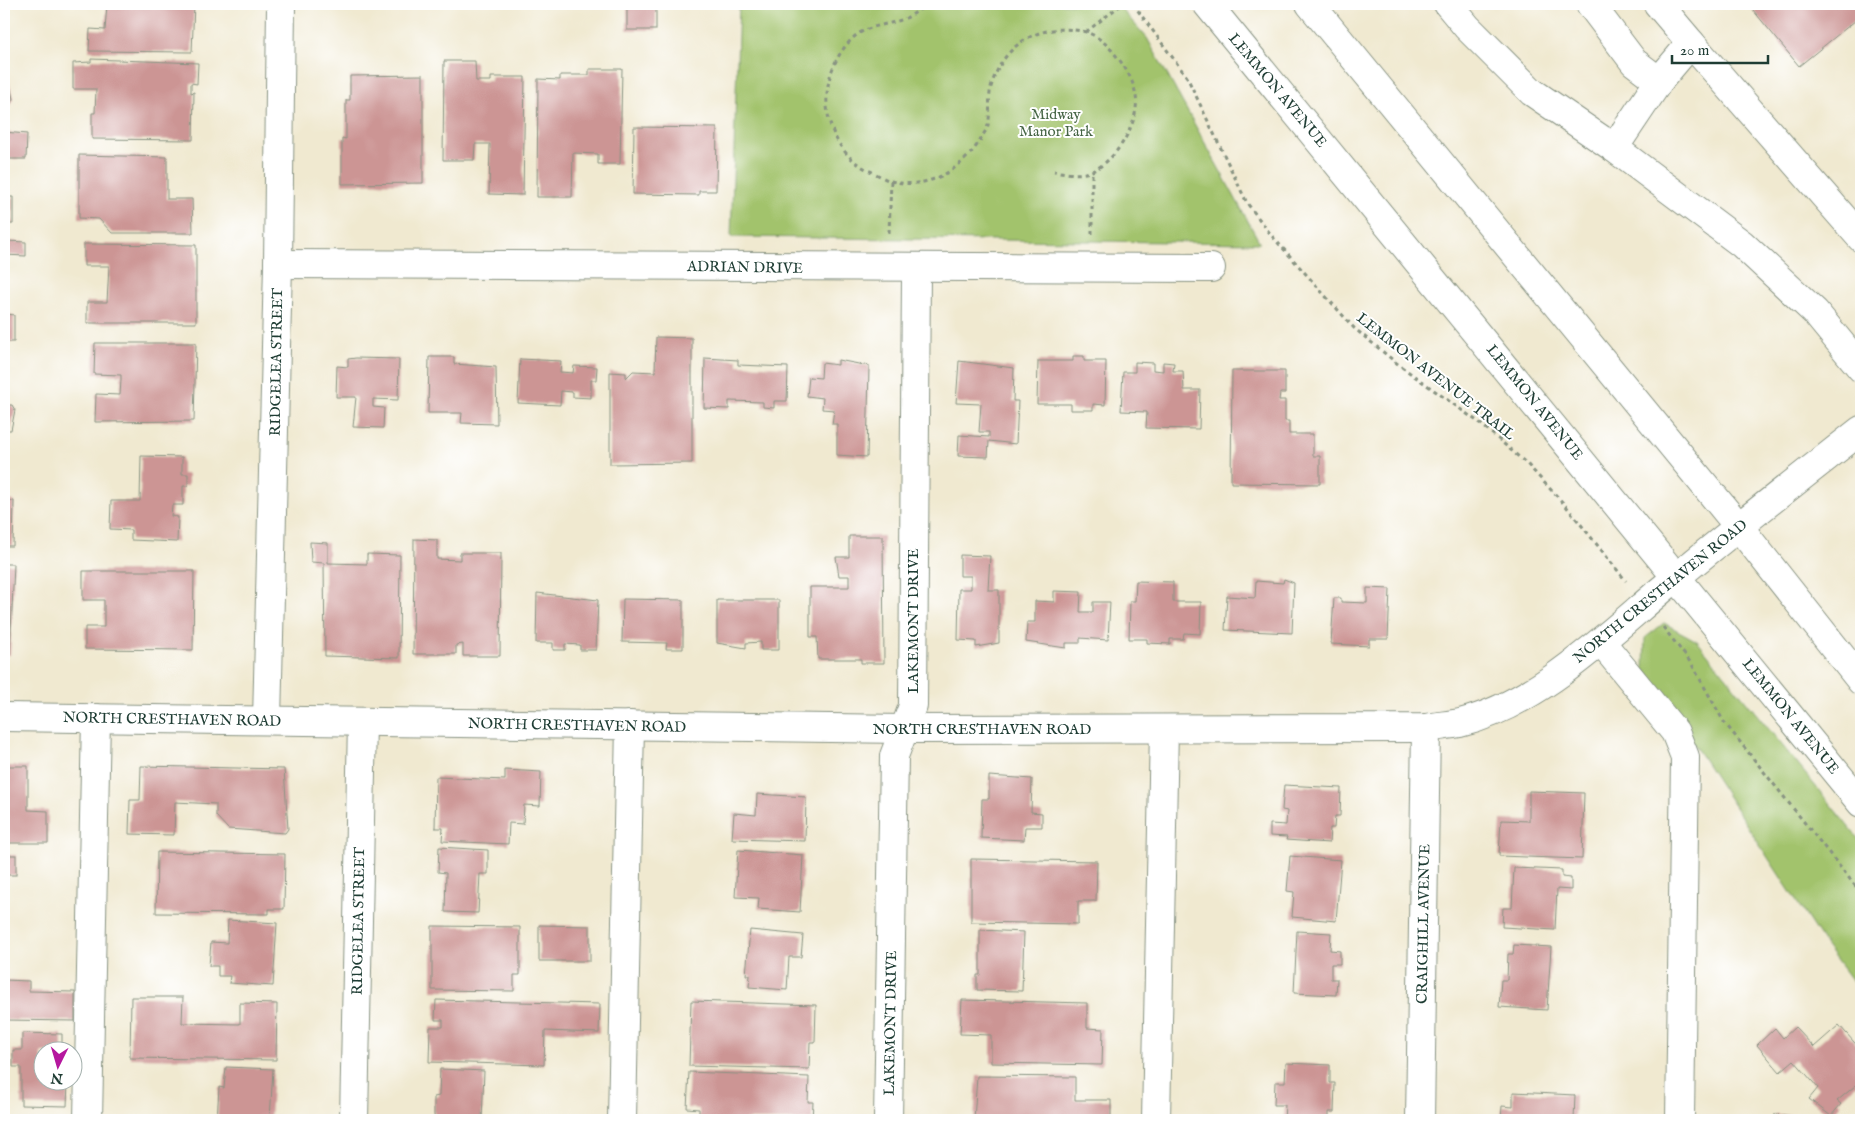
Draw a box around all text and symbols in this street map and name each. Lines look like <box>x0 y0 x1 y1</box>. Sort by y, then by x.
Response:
street label: LEMMON AVENUE <box>1224 29 1331 151</box>
scale bar <box>1672 32 1769 64</box>
text: 20 m <box>1680 41 1710 60</box>
park label: Midway Manor Park <box>1019 105 1094 141</box>
street label: ADRIAN DRIVE <box>686 257 803 278</box>
street label: RIDGELEA STREET <box>266 288 287 436</box>
street label: LEMMON AVENUE TRAIL <box>1353 309 1519 444</box>
street label: LEMMON AVENUE <box>1482 341 1587 464</box>
street label: NORTH CRESTHAVEN ROAD <box>1569 515 1751 668</box>
street label: LAKEMONT DRIVE <box>904 548 923 694</box>
street label: LEMMON AVENUE <box>1738 655 1843 778</box>
street label: NORTH CRESTHAVEN ROAD <box>63 708 281 731</box>
street label: NORTH CRESTHAVEN ROAD <box>468 714 686 737</box>
street label: NORTH CRESTHAVEN ROAD <box>873 720 1091 739</box>
street label: CRAIGHILL AVENUE <box>1413 844 1434 1004</box>
street label: RIDGELEA STREET <box>348 847 369 995</box>
street label: LAKEMONT DRIVE <box>880 950 901 1096</box>
north arrow <box>32 1042 82 1092</box>
text: N <box>50 1068 65 1088</box>

